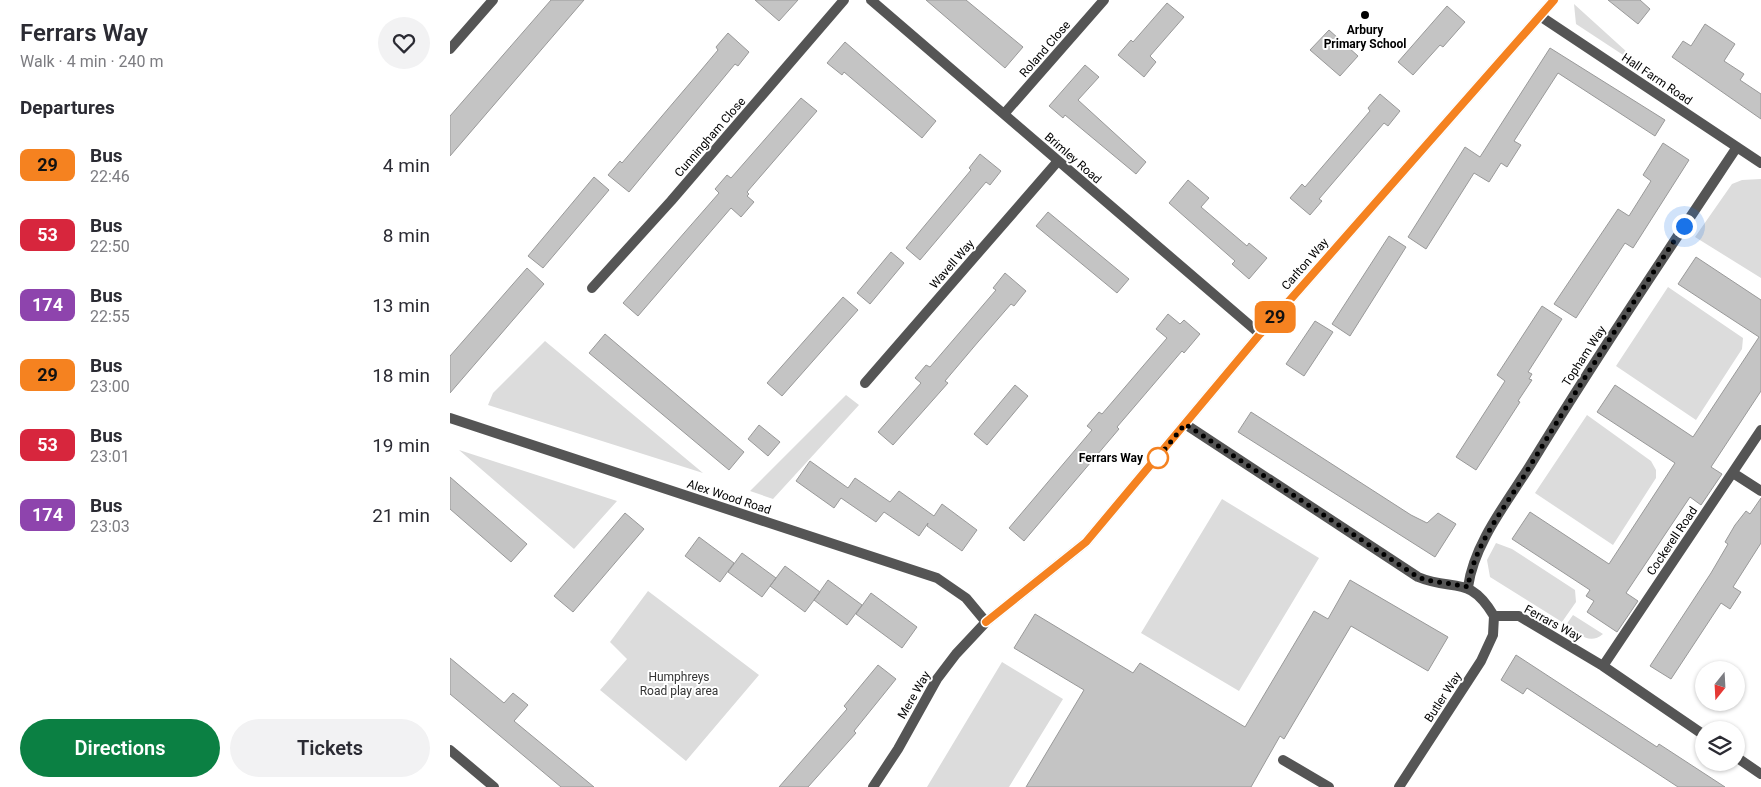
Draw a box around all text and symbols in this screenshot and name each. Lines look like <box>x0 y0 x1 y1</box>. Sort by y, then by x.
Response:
marker: Arbury Primary School <box>1359 9 1371 21</box>
button: heart <box>378 17 430 69</box>
street label: Roland Close <box>1017 18 1073 80</box>
text: Ferrars Way <box>20 19 148 47</box>
place label: Arbury Primary School <box>1324 23 1406 51</box>
street label: Hall Farm Road <box>1619 50 1695 108</box>
text: Walk · 4 min · 240 m <box>20 52 164 71</box>
street label: Cunningham Close <box>672 94 748 180</box>
text: Departures <box>20 96 115 119</box>
street label: Brimley Road <box>1042 130 1104 186</box>
text: Bus <box>90 144 123 167</box>
text: 29 <box>37 154 58 175</box>
text: 4 min <box>383 154 430 177</box>
text: 22:46 <box>90 167 130 186</box>
text: Bus <box>90 214 123 237</box>
your location <box>1672 214 1697 239</box>
text: 53 <box>37 224 58 245</box>
text: 8 min <box>383 224 430 247</box>
street label: Carlton Way <box>1279 235 1332 293</box>
street label: Wavell Way <box>927 236 977 291</box>
text: 22:50 <box>90 237 130 256</box>
text: Bus <box>90 284 123 307</box>
text: 174 <box>32 294 63 315</box>
text: 13 min <box>372 294 430 317</box>
line badge: 29 <box>1252 301 1298 333</box>
text: 29 <box>1265 306 1285 327</box>
text: 22:55 <box>90 307 130 326</box>
street label: Topham Way <box>1559 323 1609 389</box>
text: Bus <box>90 354 123 377</box>
text: 29 <box>37 364 58 385</box>
text: 18 min <box>372 364 430 387</box>
text: 23:00 <box>90 377 130 396</box>
text: Bus <box>90 424 123 447</box>
text: 53 <box>37 434 58 455</box>
text: 19 min <box>372 434 430 457</box>
text: 23:01 <box>90 447 130 466</box>
marker: Ferrars Way <box>1147 447 1169 469</box>
place label: Ferrars Way <box>1079 451 1144 465</box>
street label: Alex Wood Road <box>685 477 773 517</box>
text: Bus <box>90 494 123 517</box>
text: 174 <box>32 504 63 525</box>
text: 21 min <box>372 504 430 527</box>
street label: Cockerell Road <box>1644 504 1700 578</box>
text: 23:03 <box>90 517 130 536</box>
street label: Ferrars Way <box>1522 602 1584 644</box>
north arrow <box>1695 661 1745 711</box>
map controls <box>1695 661 1745 771</box>
street label: Mere Way <box>895 668 933 721</box>
street label: Butler Way <box>1422 669 1465 725</box>
park label: Humphreys Road play area <box>640 670 718 698</box>
button: Directions <box>20 719 220 777</box>
button: Tickets <box>230 719 430 777</box>
button: layers <box>1695 721 1745 771</box>

